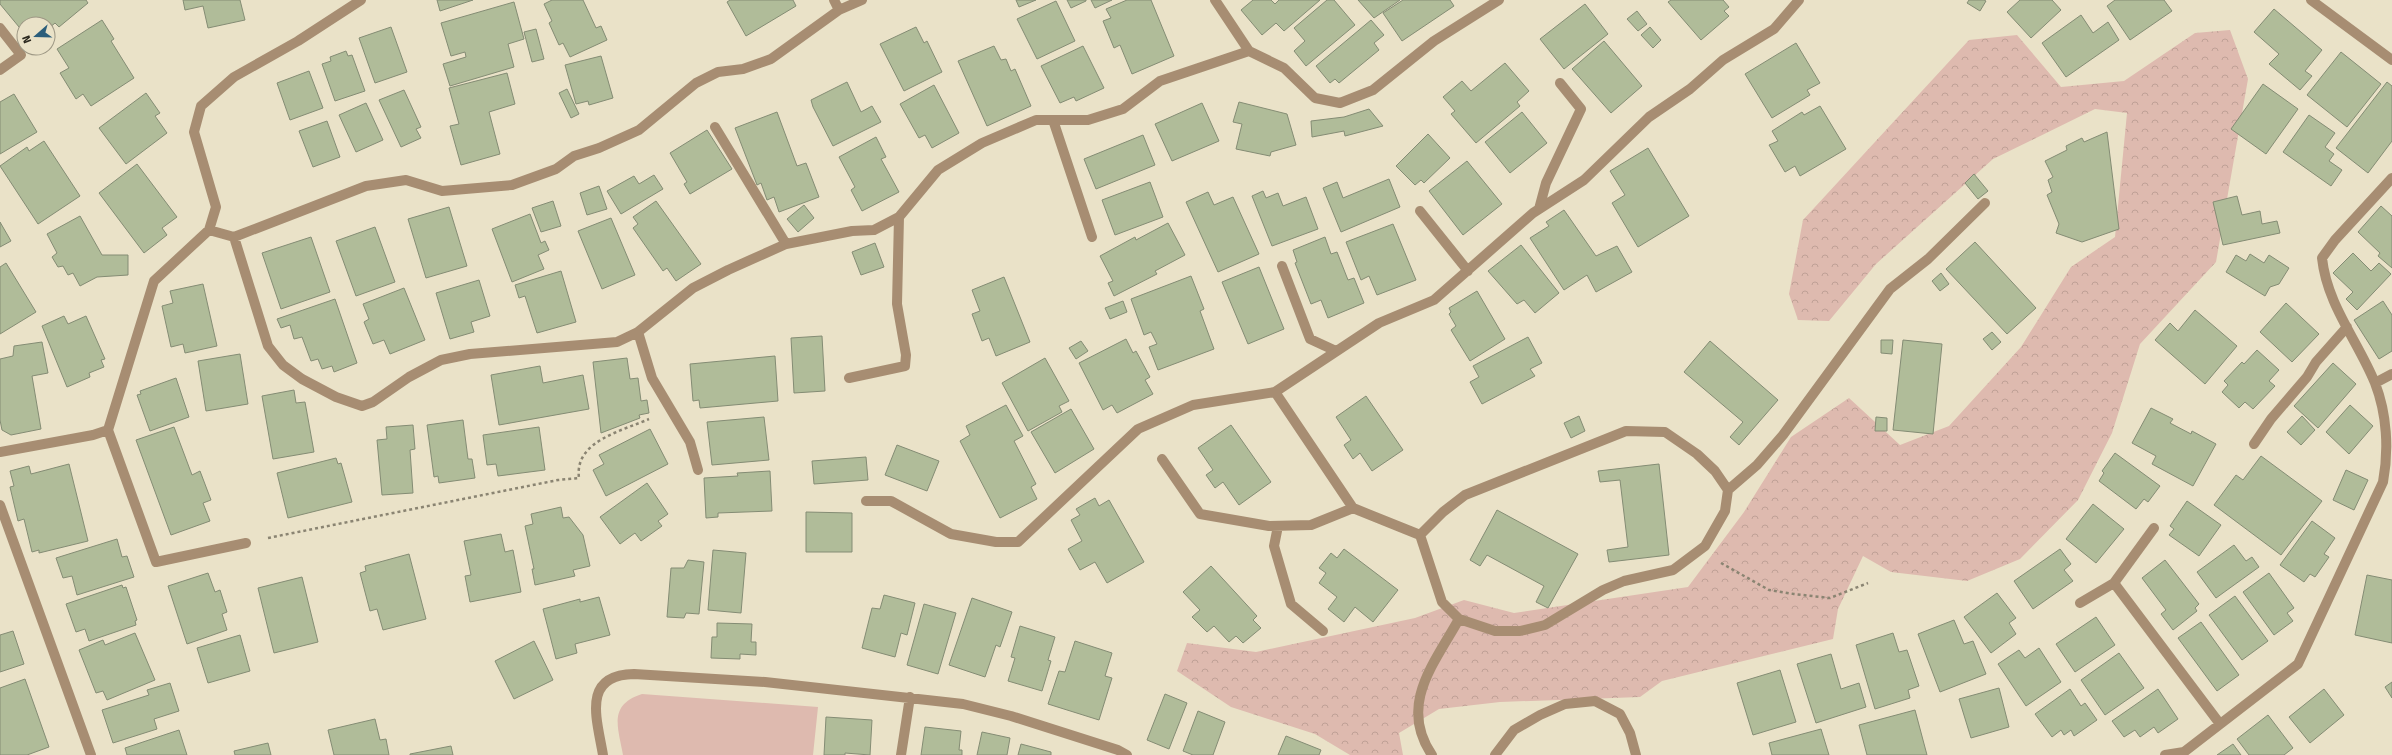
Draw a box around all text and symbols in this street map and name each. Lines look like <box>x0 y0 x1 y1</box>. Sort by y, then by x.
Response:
north arrow <box>16 16 56 56</box>
text: N <box>20 34 34 45</box>

